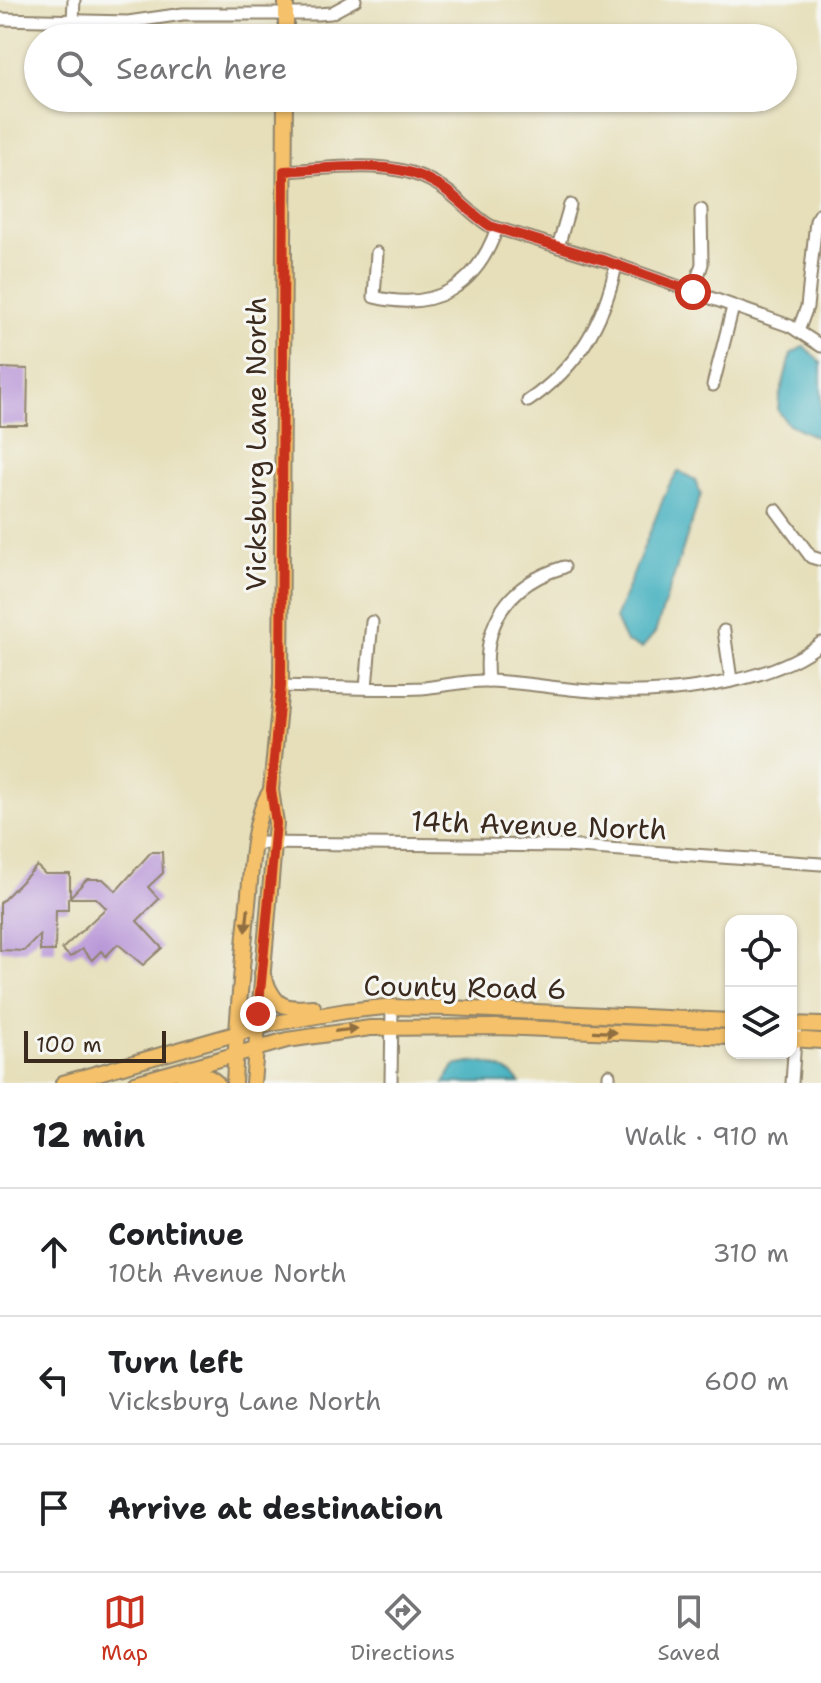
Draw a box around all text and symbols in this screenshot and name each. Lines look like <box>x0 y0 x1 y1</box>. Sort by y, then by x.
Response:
search box <box>24 24 797 112</box>
icon: search <box>52 46 96 90</box>
text: Search here <box>116 48 287 89</box>
route start <box>675 274 711 310</box>
street label: Vicksburg Lane North <box>237 297 275 591</box>
street label: 14th Avenue North <box>410 802 668 848</box>
one-way arrow <box>240 908 253 933</box>
map controls <box>725 915 797 1059</box>
button: locate <box>725 915 797 987</box>
street label: County Road 6 <box>363 966 567 1008</box>
button: layers <box>725 987 797 1059</box>
route end <box>240 996 276 1032</box>
one-way arrow <box>334 1024 359 1037</box>
one-way arrow <box>593 1025 618 1038</box>
scale bar <box>24 1027 166 1063</box>
text: 100 m <box>36 1030 102 1059</box>
text: 12 min <box>32 1112 145 1158</box>
text: Walk · 910 m <box>624 1118 789 1153</box>
text: Continue <box>108 1214 244 1255</box>
icon: ahead <box>32 1230 76 1274</box>
text: 310 m <box>713 1235 789 1270</box>
text: 10th Avenue North <box>108 1255 347 1290</box>
text: Turn left <box>108 1342 243 1383</box>
icon: left <box>32 1358 76 1402</box>
text: 600 m <box>704 1363 789 1398</box>
text: Vicksburg Lane North <box>108 1383 382 1418</box>
icon: arrive <box>32 1486 76 1530</box>
text: Arrive at destination <box>108 1488 443 1529</box>
tab: Map <box>101 1590 148 1667</box>
tab: Directions <box>350 1590 455 1667</box>
tab: Saved <box>657 1590 720 1667</box>

